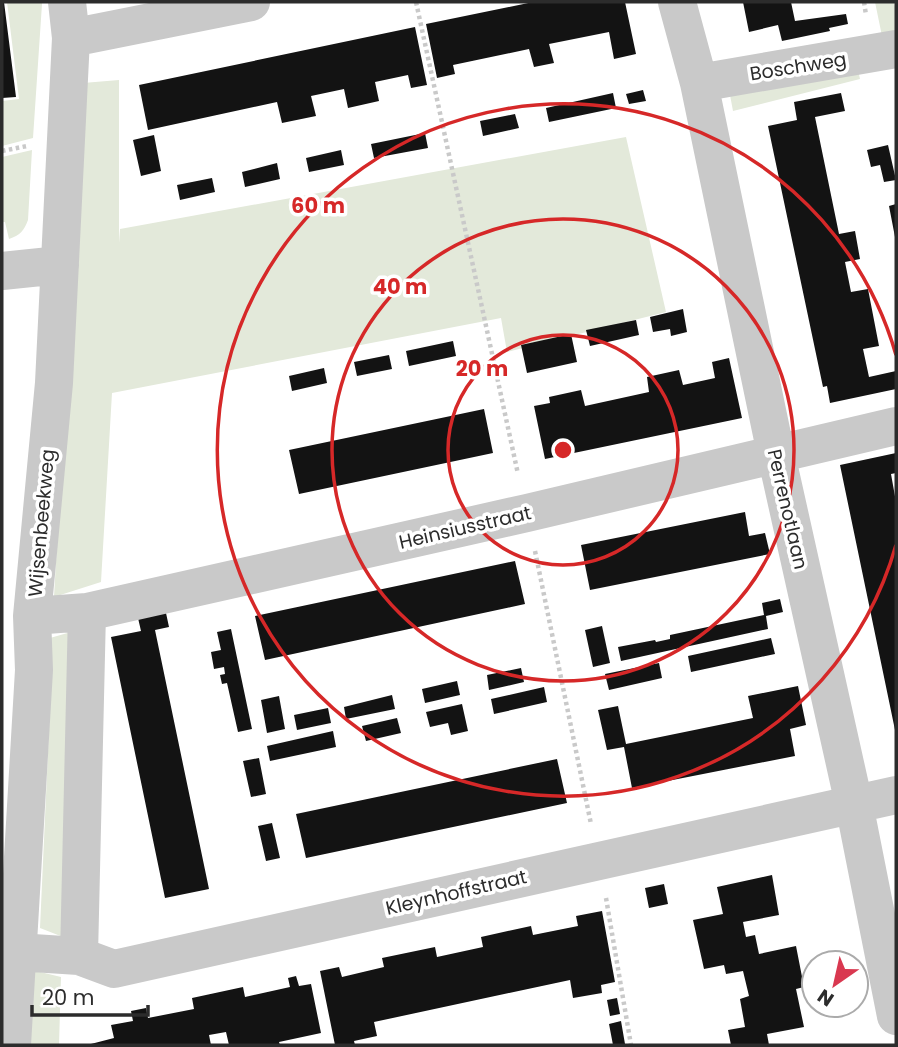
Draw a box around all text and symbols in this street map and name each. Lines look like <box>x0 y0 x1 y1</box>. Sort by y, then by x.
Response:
street label: Boschweg <box>748 46 848 87</box>
text: 60 m <box>291 191 345 220</box>
text: 40 m <box>373 272 427 301</box>
text: 20 m <box>456 354 508 383</box>
centre of rings <box>551 438 575 462</box>
street label: Perrenotlaan <box>761 446 814 572</box>
street label: Wijsenbeekweg <box>22 448 61 598</box>
street label: Heinsiusstraat <box>396 499 534 556</box>
street label: Kleynhoffstraat <box>383 863 529 922</box>
north arrow <box>800 949 870 1019</box>
scale bar <box>32 974 147 1018</box>
text: N <box>812 982 839 1013</box>
text: 20 m <box>42 983 95 1012</box>

